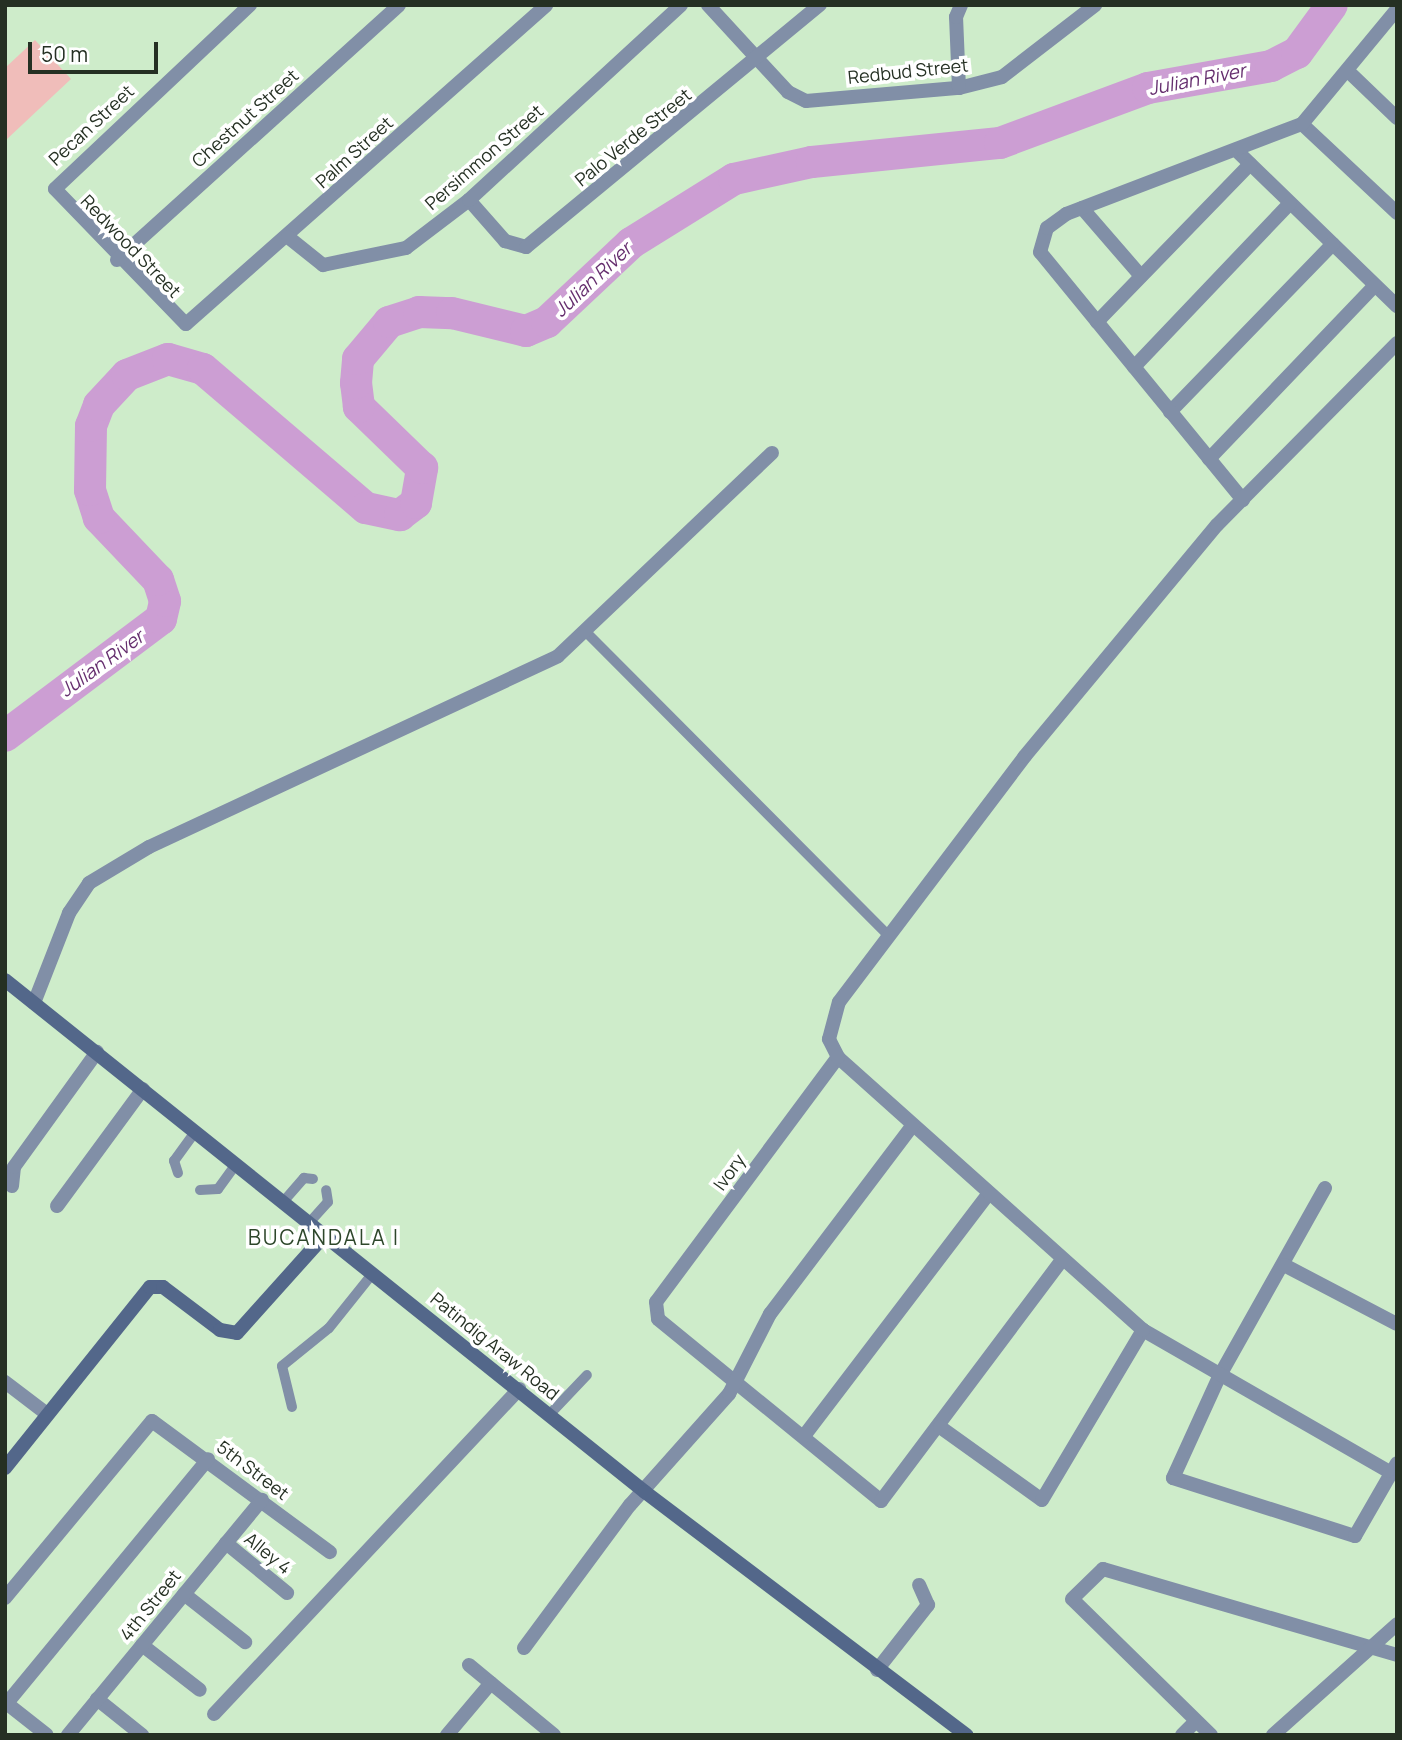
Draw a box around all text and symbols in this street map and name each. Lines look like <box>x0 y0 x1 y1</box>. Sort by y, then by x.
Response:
scale bar <box>32 28 161 72</box>
text: 50 m <box>41 40 88 68</box>
street label: Redbud Street <box>847 54 969 88</box>
water label: Julian River <box>1147 59 1247 101</box>
street label: Chestnut Street <box>187 65 303 171</box>
street label: Pecan Street <box>44 80 138 170</box>
street label: Palo Verde Street <box>571 84 695 190</box>
street label: Persimmon Street <box>421 100 547 214</box>
street label: Palm Street <box>311 112 397 192</box>
street label: Redwood Street <box>77 190 185 302</box>
water label: Julian River <box>549 238 637 322</box>
water label: Julian River <box>56 626 148 702</box>
street label: Ivory <box>709 1150 749 1194</box>
district label: BUCANDALA I <box>249 1224 399 1250</box>
street label: Patindig Araw Road <box>426 1288 564 1404</box>
street label: 5th Street <box>213 1436 293 1504</box>
street label: Alley 4 <box>240 1528 296 1578</box>
street label: 4th Street <box>115 1565 185 1645</box>

